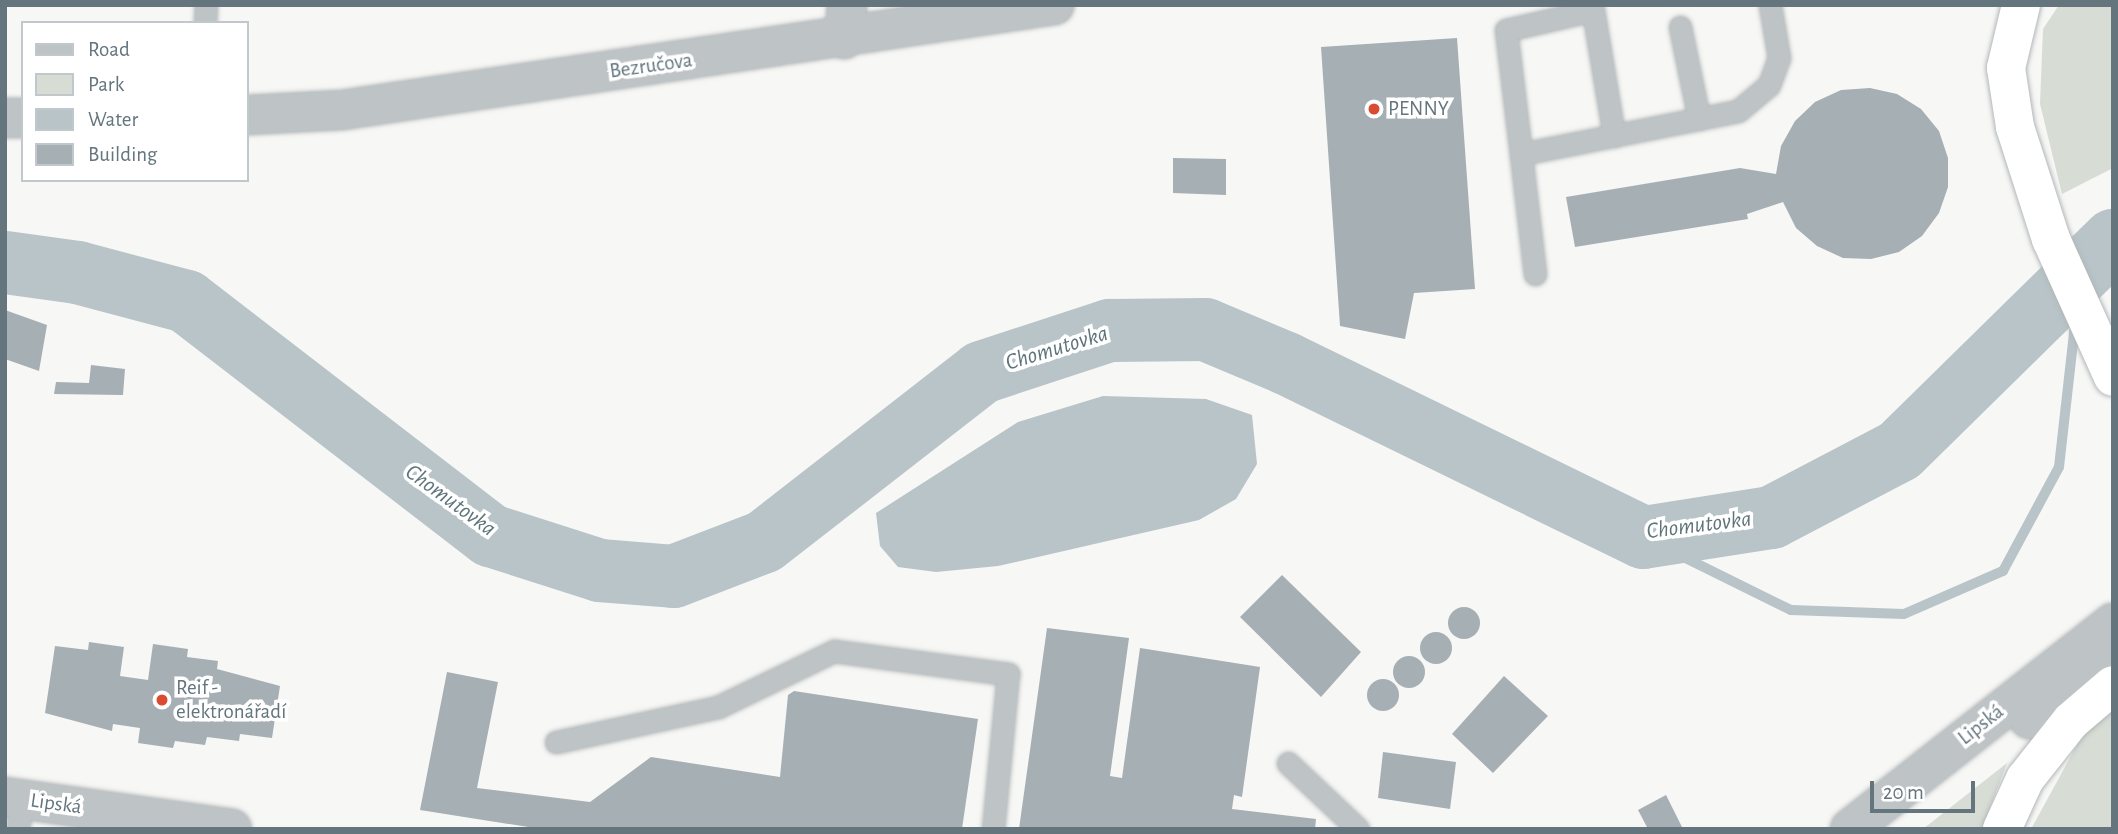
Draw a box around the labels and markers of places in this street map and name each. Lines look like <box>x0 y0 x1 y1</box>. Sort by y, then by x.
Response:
place label: PENNY <box>1388 96 1449 122</box>
marker: PENNY <box>1366 101 1382 117</box>
place label: Reif - elektronářadí <box>176 675 286 725</box>
marker: Reif - elektronářadí <box>154 692 170 708</box>

